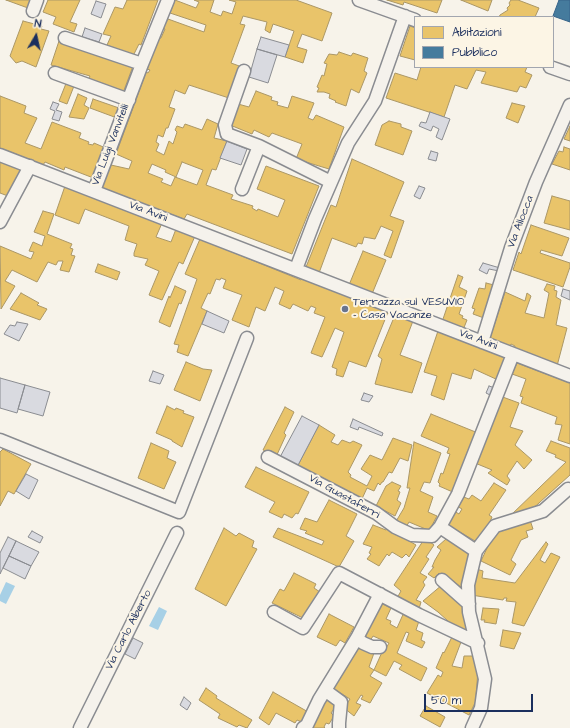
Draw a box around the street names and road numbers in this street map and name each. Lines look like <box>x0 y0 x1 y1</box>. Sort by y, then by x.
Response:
street label: Via Luigi Vanvitelli <box>89 102 133 188</box>
street label: Via Allocca <box>505 194 537 250</box>
street label: Via Avini <box>127 199 169 225</box>
street label: Via Avini <box>457 327 499 353</box>
street label: Via Guastaferri <box>306 472 382 522</box>
street label: Via Carlo Alberto <box>103 588 155 672</box>

